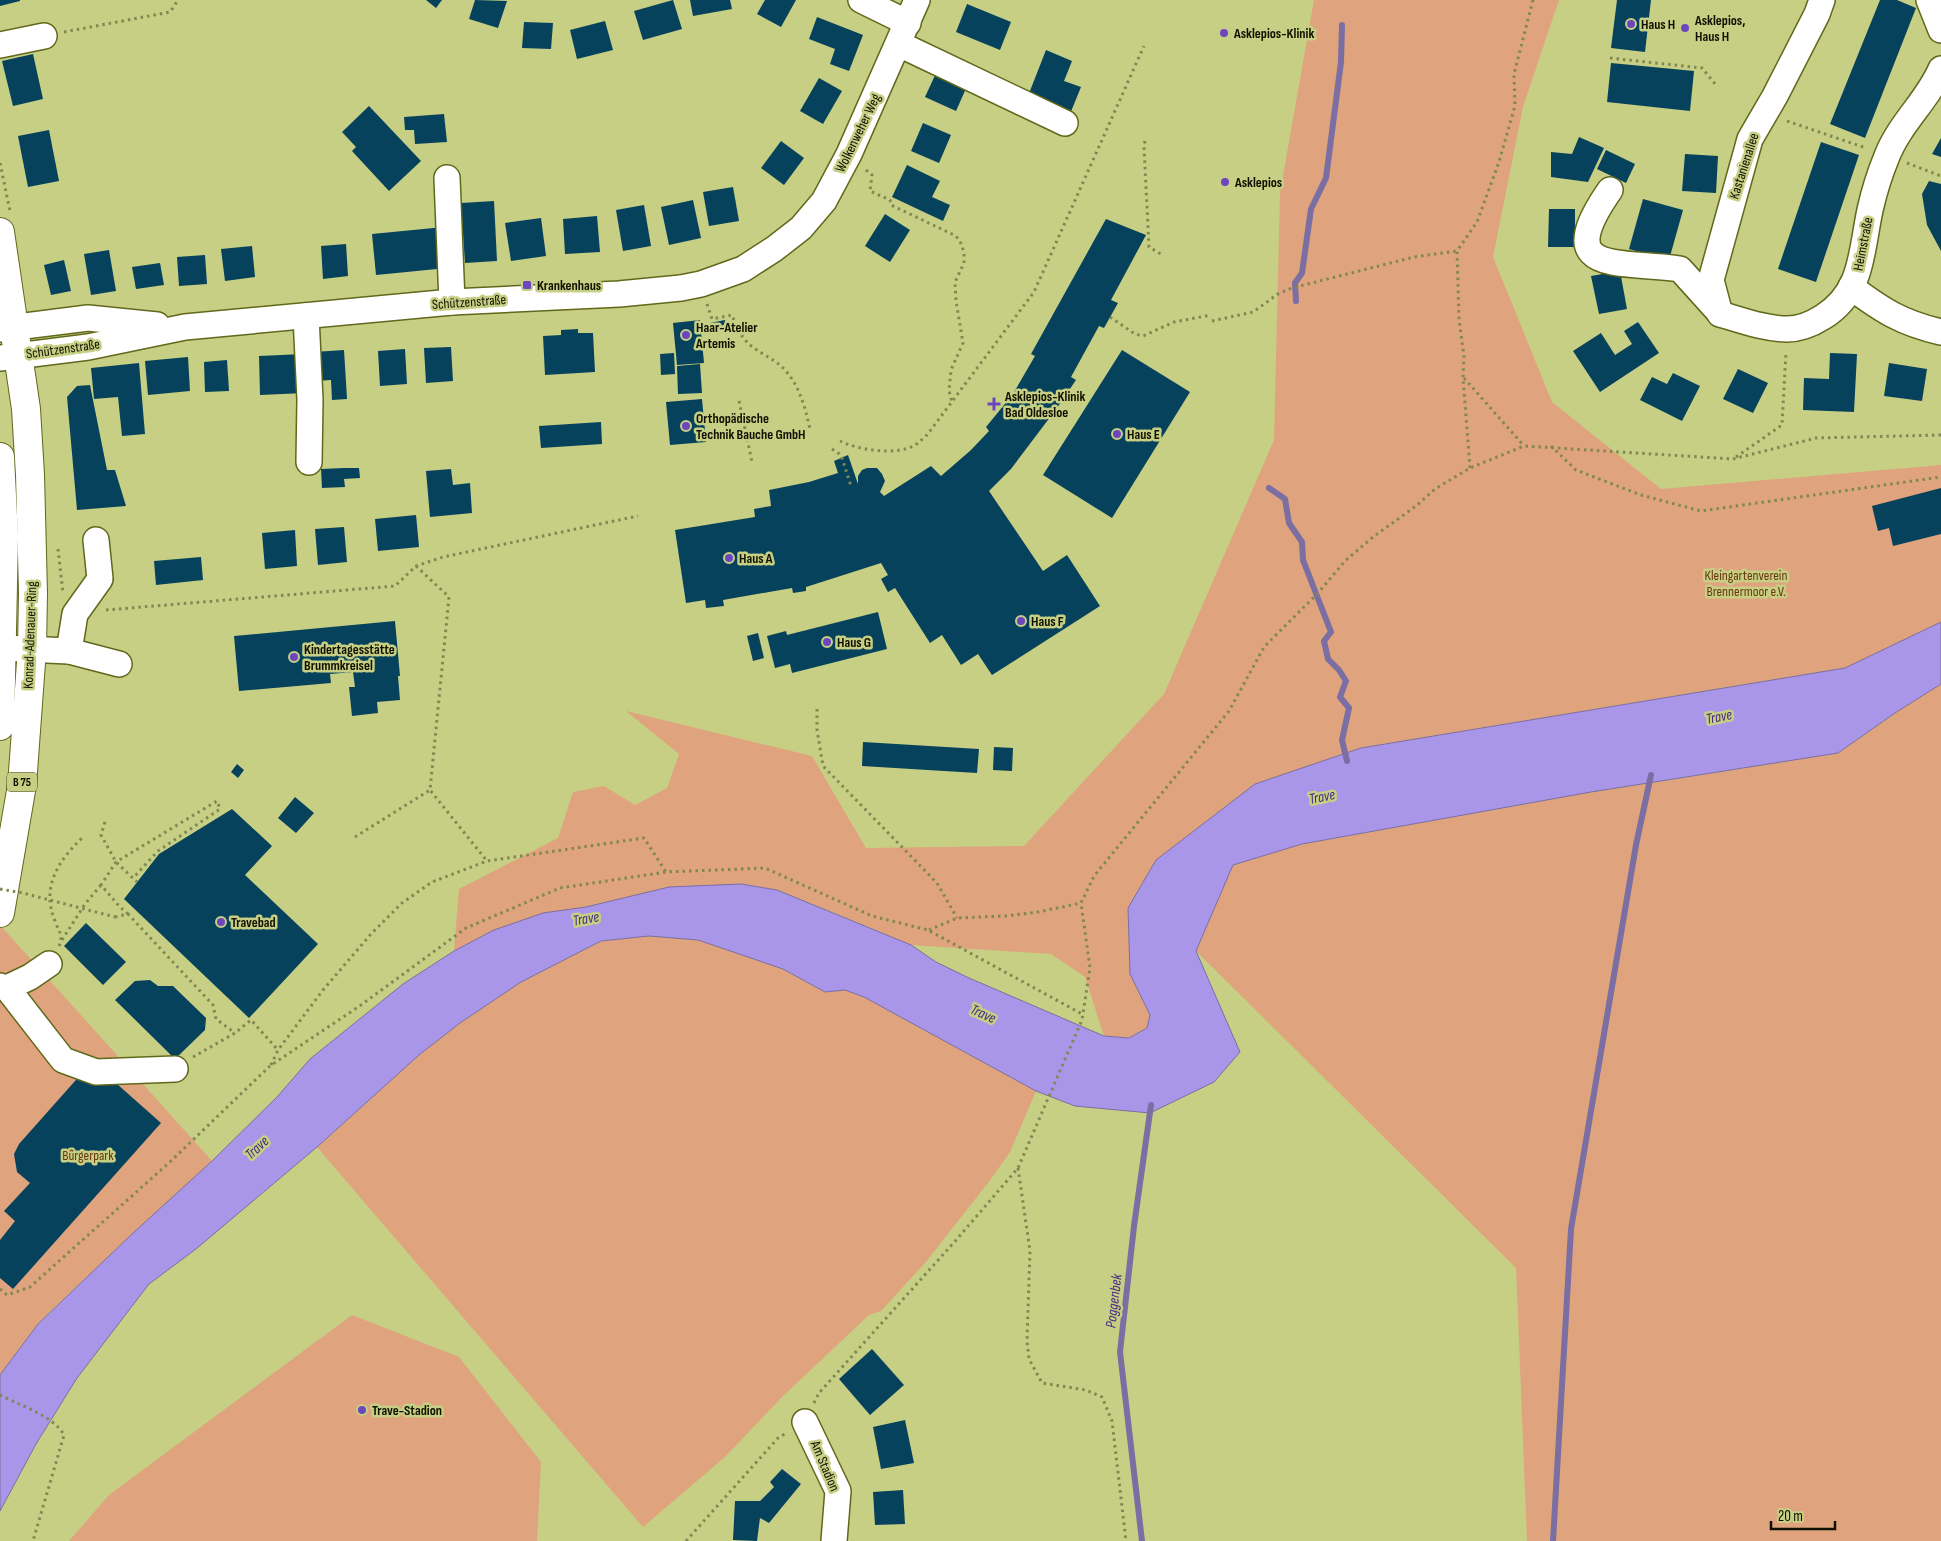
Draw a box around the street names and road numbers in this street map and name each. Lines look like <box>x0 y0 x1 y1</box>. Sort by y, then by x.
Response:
street label: Wolkenweher Weg <box>832 91 885 175</box>
street label: Kastanienallee <box>1725 131 1763 201</box>
street label: Heimstraße <box>1849 216 1877 272</box>
street label: Schützenstraße <box>431 291 507 313</box>
street label: Schützenstraße <box>25 335 101 363</box>
street label: Konrad-Adenauer-Ring <box>20 580 40 689</box>
road number: B 75 <box>7 772 37 792</box>
street label: Am Stadion <box>806 1437 843 1494</box>

